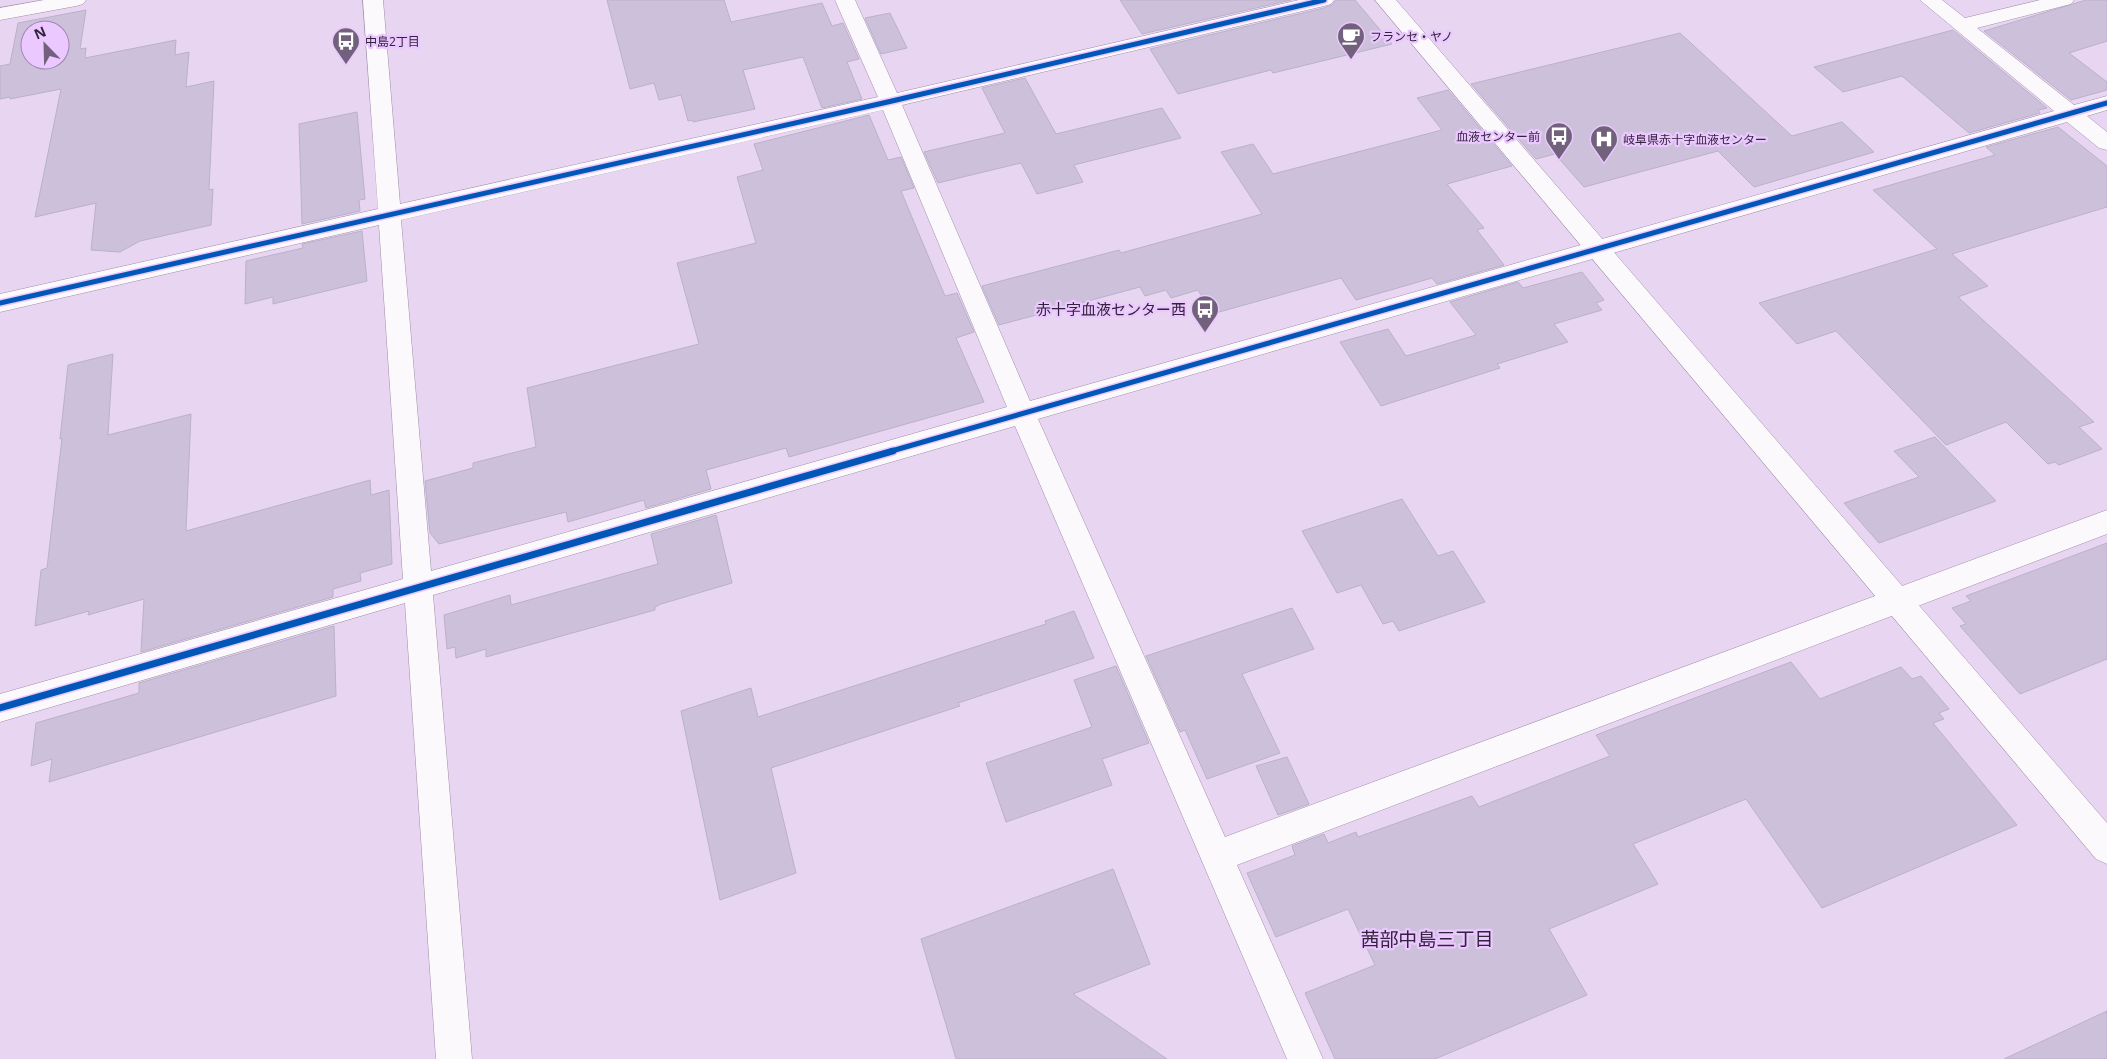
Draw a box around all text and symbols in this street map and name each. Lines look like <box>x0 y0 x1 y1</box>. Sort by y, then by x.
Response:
north arrow <box>20 20 70 70</box>
cafe icon: フランセ・ヤノ <box>1336 21 1366 60</box>
text: N <box>31 22 49 44</box>
bus stop icon: 中島2丁目 <box>331 26 361 65</box>
place label: フランセ・ヤノ <box>1370 28 1453 45</box>
place label: 中島2丁目 <box>365 33 420 50</box>
bus stop icon: 血液センター前 <box>1544 121 1574 160</box>
hospital icon: 岐阜県赤十字血液センター <box>1589 124 1619 163</box>
place label: 血液センター前 <box>1456 128 1540 145</box>
place label: 岐阜県赤十字血液センター <box>1623 131 1767 148</box>
bus stop icon: 赤十字血液センター西 <box>1190 294 1220 333</box>
place label: 赤十字血液センター西 <box>1036 299 1186 319</box>
district label: 茜部中島三丁目 <box>1360 926 1494 952</box>

